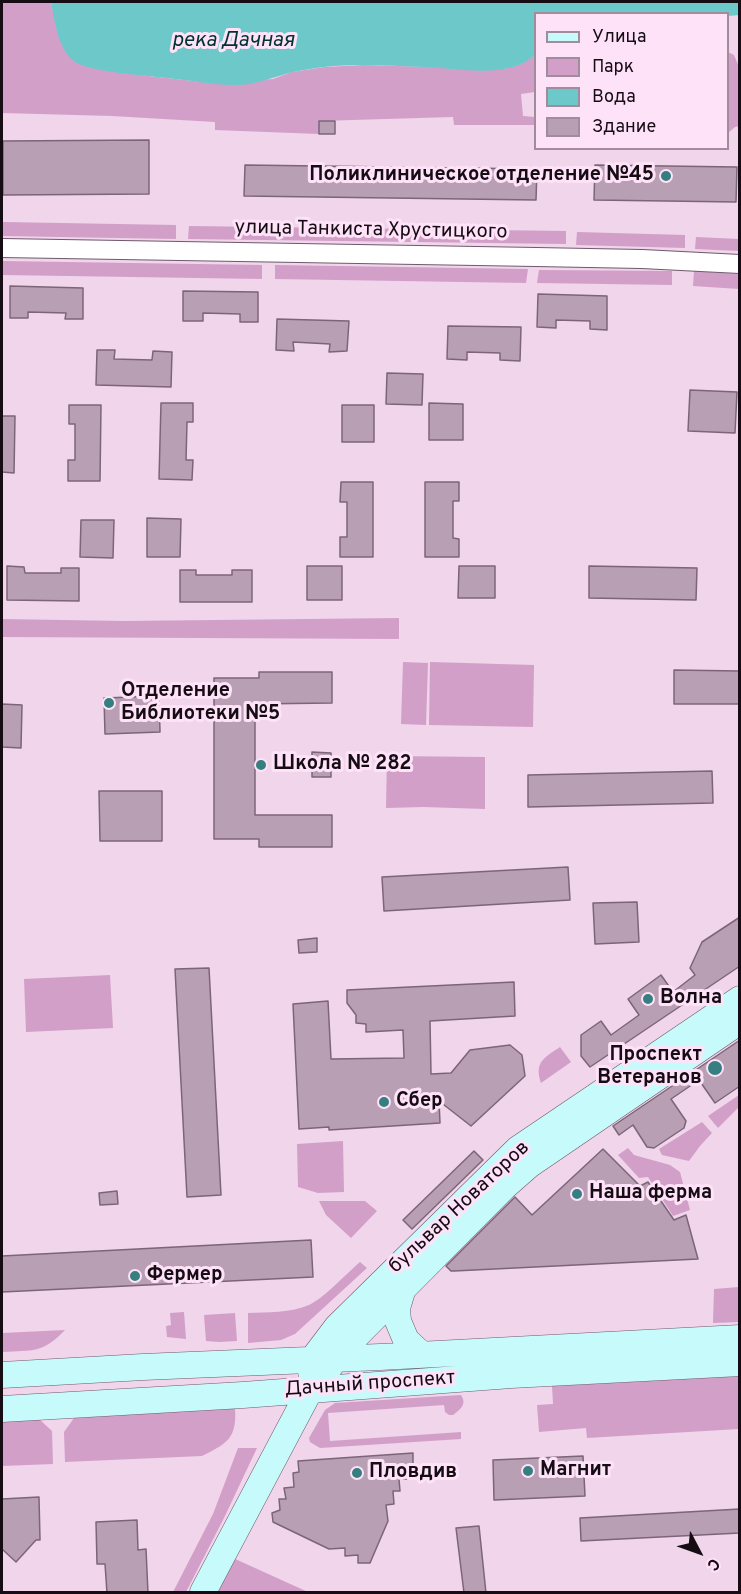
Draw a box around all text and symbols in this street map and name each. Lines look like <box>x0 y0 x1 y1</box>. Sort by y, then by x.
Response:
legend <box>534 12 729 150</box>
text: Улица <box>592 26 646 49</box>
water label: река Дачная <box>172 29 294 55</box>
text: Парк <box>592 56 634 79</box>
text: Вода <box>592 86 636 109</box>
text: Здание <box>592 116 656 139</box>
place label: Поликлиническое отделение №45 <box>309 164 654 188</box>
marker: Поликлиническое отделение №45 <box>659 169 673 183</box>
street label: улица Танкиста Хрустицкого <box>234 217 508 245</box>
place label: Отделение Библиотеки №5 <box>121 680 280 727</box>
marker: Отделение Библиотеки №5 <box>102 696 116 710</box>
place label: Школа № 282 <box>273 753 412 777</box>
marker: Школа № 282 <box>254 758 268 772</box>
place label: Волна <box>660 987 722 1011</box>
marker: Волна <box>641 992 655 1006</box>
place label: Проспект Ветеранов <box>597 1044 702 1091</box>
marker: Проспект Ветеранов <box>706 1059 724 1077</box>
place label: Сбер <box>396 1090 443 1114</box>
marker: Сбер <box>377 1095 391 1109</box>
street label: бульвар Новаторов <box>385 1137 535 1279</box>
place label: Наша ферма <box>589 1182 712 1206</box>
marker: Наша ферма <box>570 1187 584 1201</box>
place label: Фермер <box>147 1264 223 1288</box>
marker: Фермер <box>128 1269 142 1283</box>
street label: Дачный проспект <box>284 1367 456 1403</box>
place label: Магнит <box>540 1459 611 1483</box>
place label: Пловдив <box>369 1461 457 1485</box>
marker: Магнит <box>521 1464 535 1478</box>
marker: Пловдив <box>350 1466 364 1480</box>
north arrow <box>669 1522 729 1582</box>
text: С <box>702 1553 723 1574</box>

